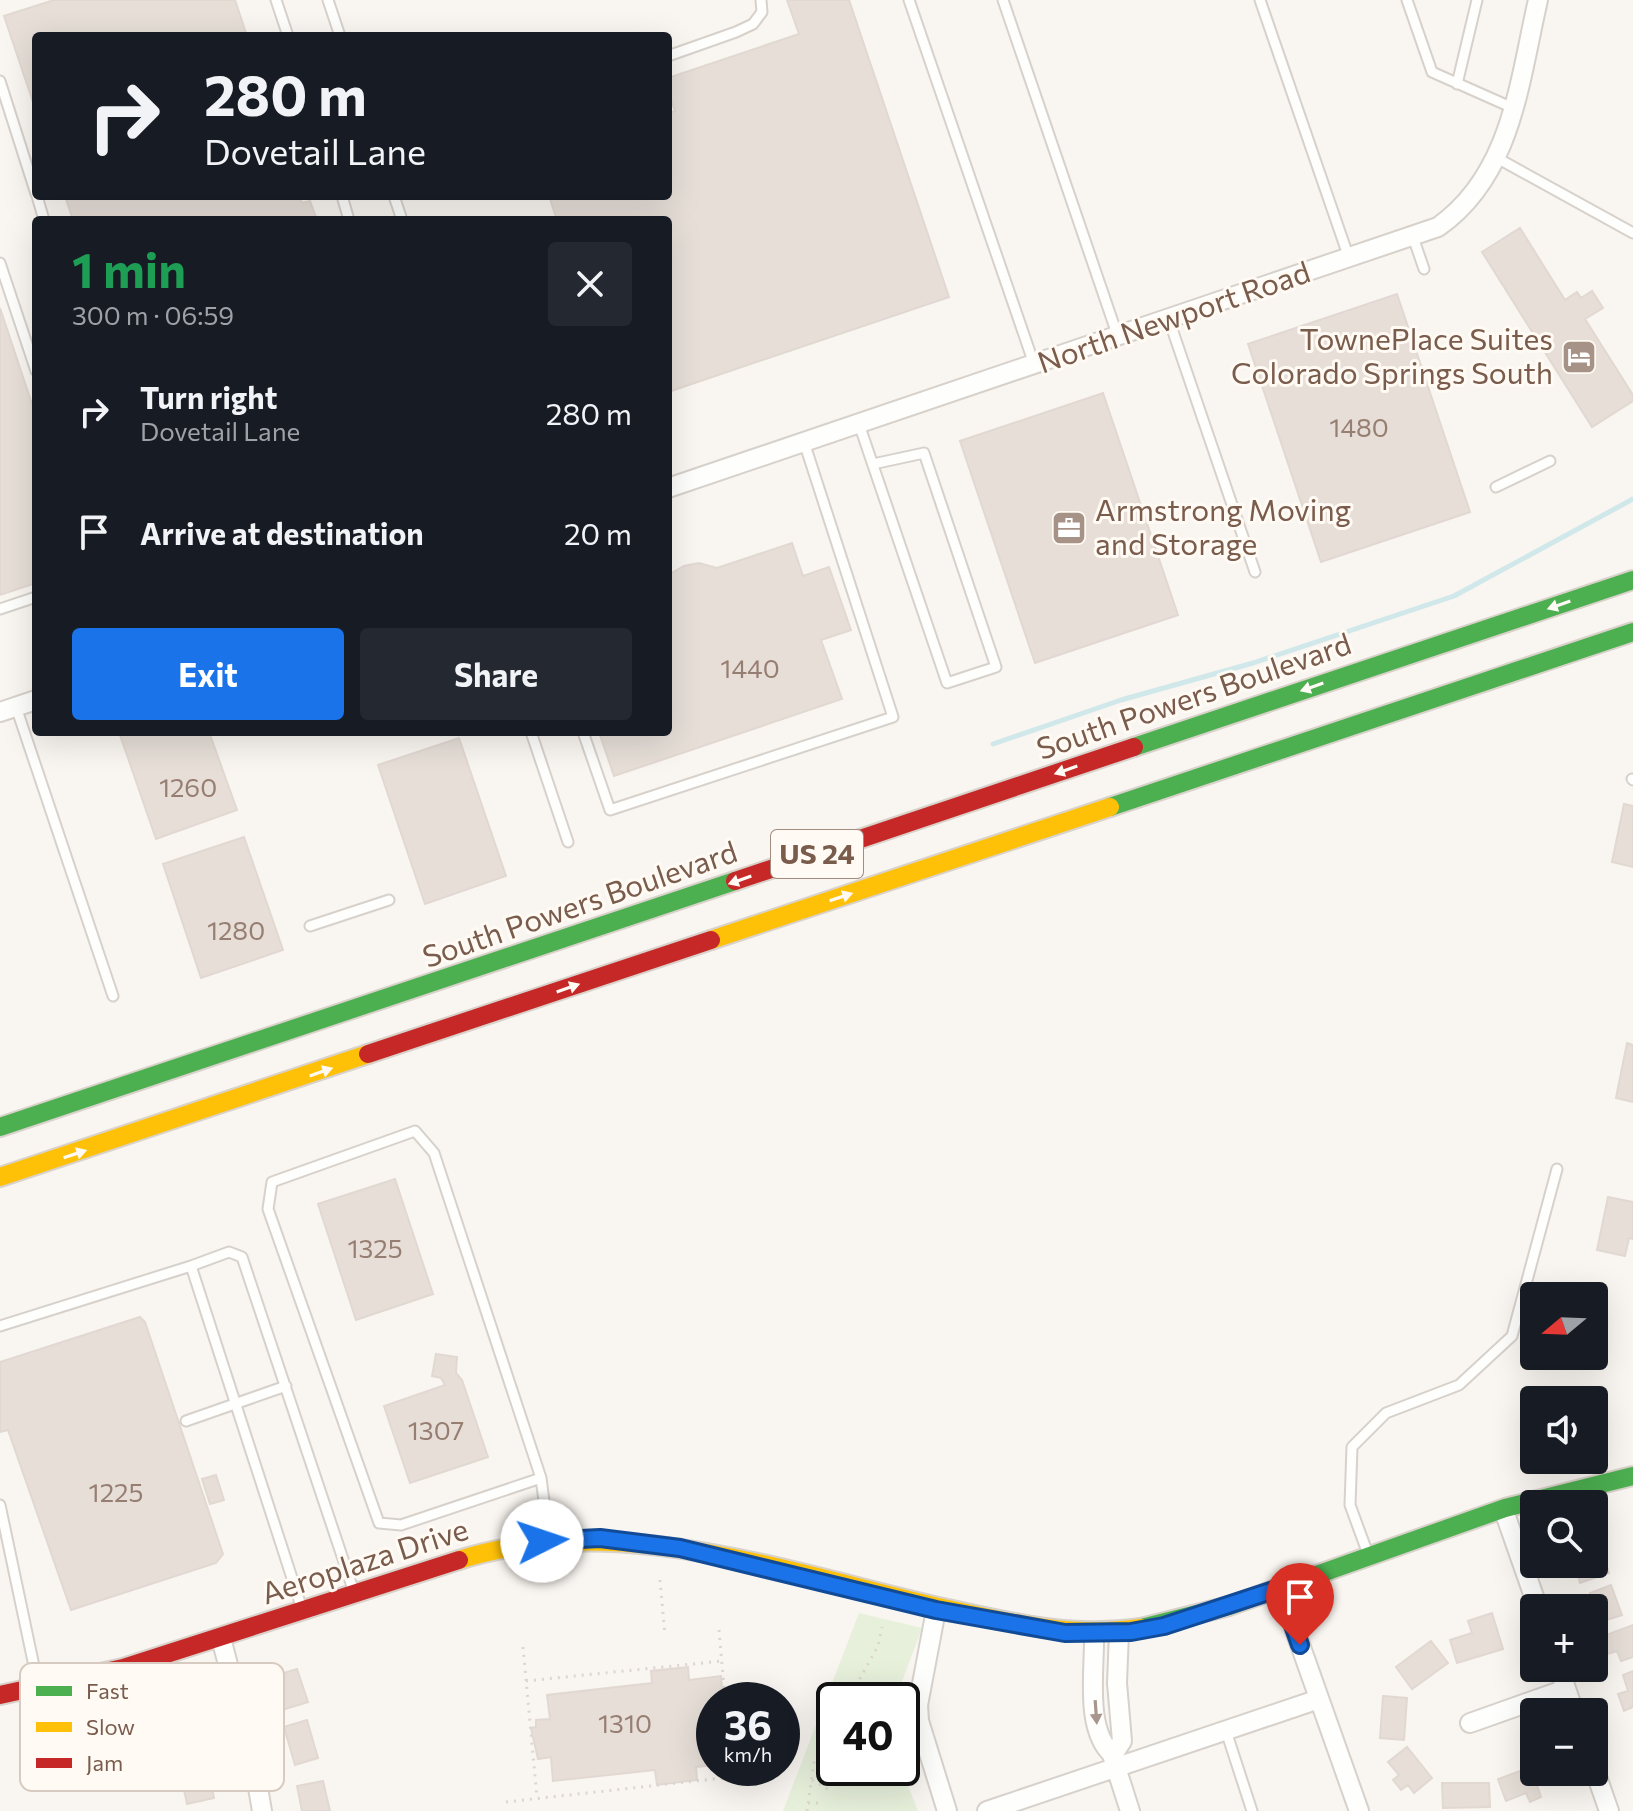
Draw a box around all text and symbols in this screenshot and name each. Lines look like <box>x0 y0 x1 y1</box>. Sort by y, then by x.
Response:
text: 280 m <box>204 59 367 128</box>
icon: right <box>72 64 176 168</box>
text: Dovetail Lane <box>204 128 426 172</box>
text: 1 min <box>72 239 186 298</box>
button: close <box>548 242 632 326</box>
street label: North Newport Road <box>1032 252 1314 380</box>
text: 300 m · 06:59 <box>72 299 234 330</box>
place label: TownePlace Suites Colorado Springs South <box>1231 319 1553 390</box>
hotel icon: TownePlace Suites Colorado Springs South <box>1560 338 1598 376</box>
text: Turn right <box>140 378 277 415</box>
icon: right <box>72 390 116 434</box>
text: 280 m <box>546 394 632 431</box>
house number: 1480 <box>1329 411 1389 442</box>
text: Dovetail Lane <box>140 415 300 446</box>
place label: Armstrong Moving and Storage <box>1095 490 1351 561</box>
office icon: Armstrong Moving and Storage <box>1050 509 1088 547</box>
icon: arrive <box>72 510 116 554</box>
text: Arrive at destination <box>140 514 424 551</box>
text: 20 m <box>564 514 632 551</box>
one-way arrow <box>1547 599 1571 611</box>
street label: South Powers Boulevard <box>1031 623 1355 766</box>
button: Exit <box>72 628 344 720</box>
button: Share <box>360 628 632 720</box>
house number: 1440 <box>720 652 780 683</box>
one-way arrow <box>1300 682 1324 694</box>
one-way arrow <box>1054 764 1078 777</box>
house number: 1260 <box>159 771 217 802</box>
road number: US 24 <box>771 830 863 878</box>
street label: South Powers Boulevard <box>417 831 741 974</box>
one-way arrow <box>728 875 752 887</box>
one-way arrow <box>829 891 853 903</box>
house number: 1280 <box>207 914 265 945</box>
one-way arrow <box>556 982 580 994</box>
one-way arrow <box>310 1065 334 1077</box>
one-way arrow <box>63 1147 87 1159</box>
house number: 1325 <box>347 1232 403 1263</box>
north arrow <box>1520 1282 1608 1370</box>
map controls <box>1520 1282 1608 1786</box>
button: sound <box>1520 1386 1608 1474</box>
house number: 1307 <box>408 1414 464 1445</box>
house number: 1225 <box>89 1476 143 1507</box>
button: search <box>1520 1490 1608 1578</box>
position arrow <box>500 1499 584 1583</box>
street label: Aeroplaza Drive <box>256 1509 472 1610</box>
pin <box>1266 1563 1334 1645</box>
icon: arrive <box>1278 1575 1322 1619</box>
button: + <box>1520 1594 1608 1682</box>
legend <box>20 1663 284 1791</box>
text: Fast <box>86 1677 129 1704</box>
speed limit sign: 40 <box>816 1682 920 1786</box>
button: − <box>1520 1698 1608 1786</box>
text: 36 <box>724 1699 772 1748</box>
one-way arrow <box>1090 1700 1103 1725</box>
house number: 1310 <box>598 1707 652 1738</box>
text: Slow <box>86 1713 135 1740</box>
text: km/h <box>724 1742 772 1766</box>
text: Jam <box>86 1749 123 1776</box>

